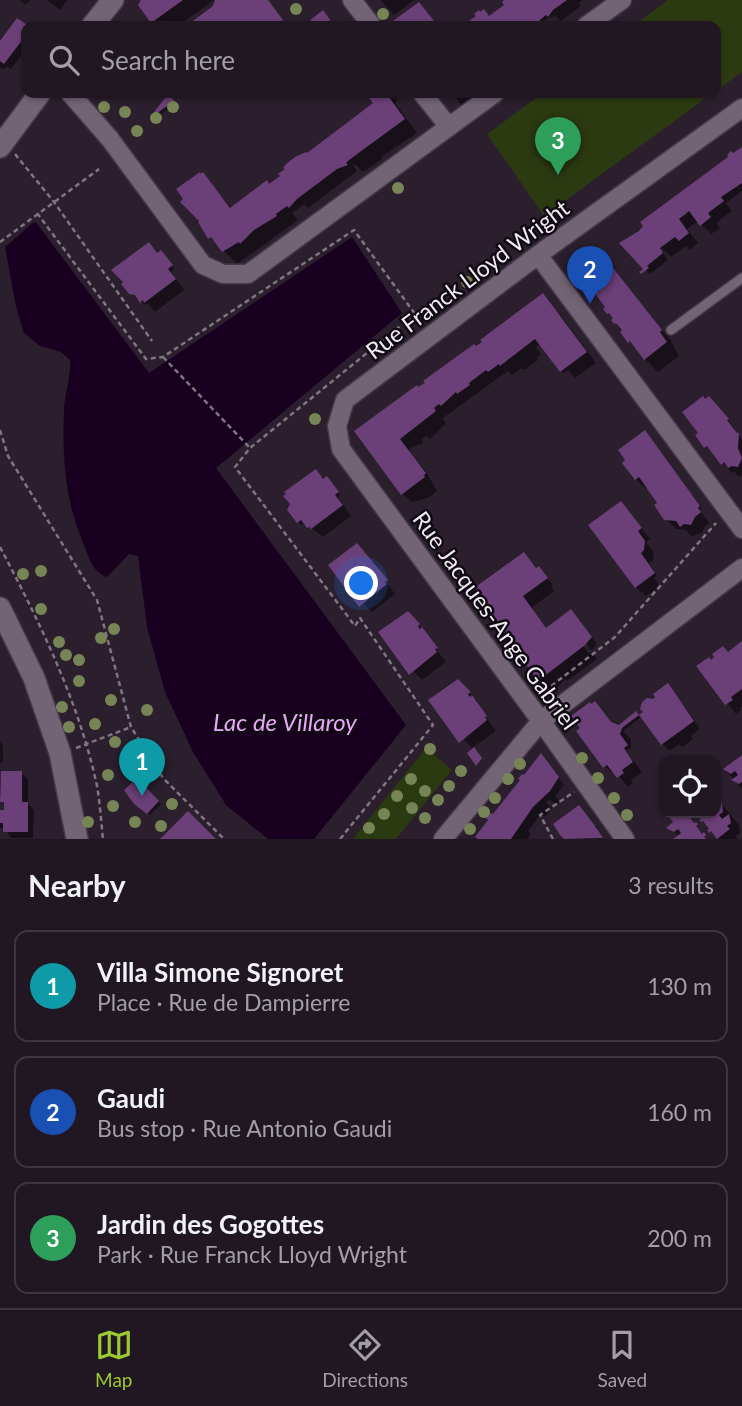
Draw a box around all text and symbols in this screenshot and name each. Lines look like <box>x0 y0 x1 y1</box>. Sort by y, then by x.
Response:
search box <box>21 21 721 98</box>
icon: search <box>45 41 83 79</box>
text: Search here <box>101 44 235 76</box>
pin: 3 <box>535 117 581 175</box>
street label: Rue Franck Lloyd Wright <box>360 193 575 365</box>
pin: 2 <box>567 246 613 304</box>
street label: Rue Jacques-Ange Gabriel <box>407 506 585 734</box>
your location <box>344 566 378 600</box>
water label: Lac de Villaroy <box>213 707 357 736</box>
pin: 1 <box>119 738 165 796</box>
map controls <box>658 755 721 818</box>
button: locate <box>658 755 721 818</box>
text: Nearby <box>28 867 126 903</box>
text: 3 results <box>628 871 714 899</box>
text: Villa Simone Signoret <box>97 956 343 988</box>
text: 1 <box>46 972 60 1000</box>
text: 130 m <box>647 972 712 1000</box>
text: Place · Rue de Dampierre <box>97 988 351 1016</box>
text: Gaudi <box>97 1082 165 1114</box>
text: 2 <box>46 1098 60 1126</box>
text: 160 m <box>647 1098 712 1126</box>
text: Bus stop · Rue Antonio Gaudi <box>97 1114 392 1142</box>
text: Jardin des Gogottes <box>97 1208 324 1240</box>
text: 3 <box>46 1224 60 1252</box>
text: 200 m <box>647 1224 712 1252</box>
text: Park · Rue Franck Lloyd Wright <box>97 1240 407 1268</box>
tab: Map <box>95 1326 133 1391</box>
tab: Directions <box>322 1326 408 1391</box>
tab: Saved <box>598 1326 647 1391</box>

